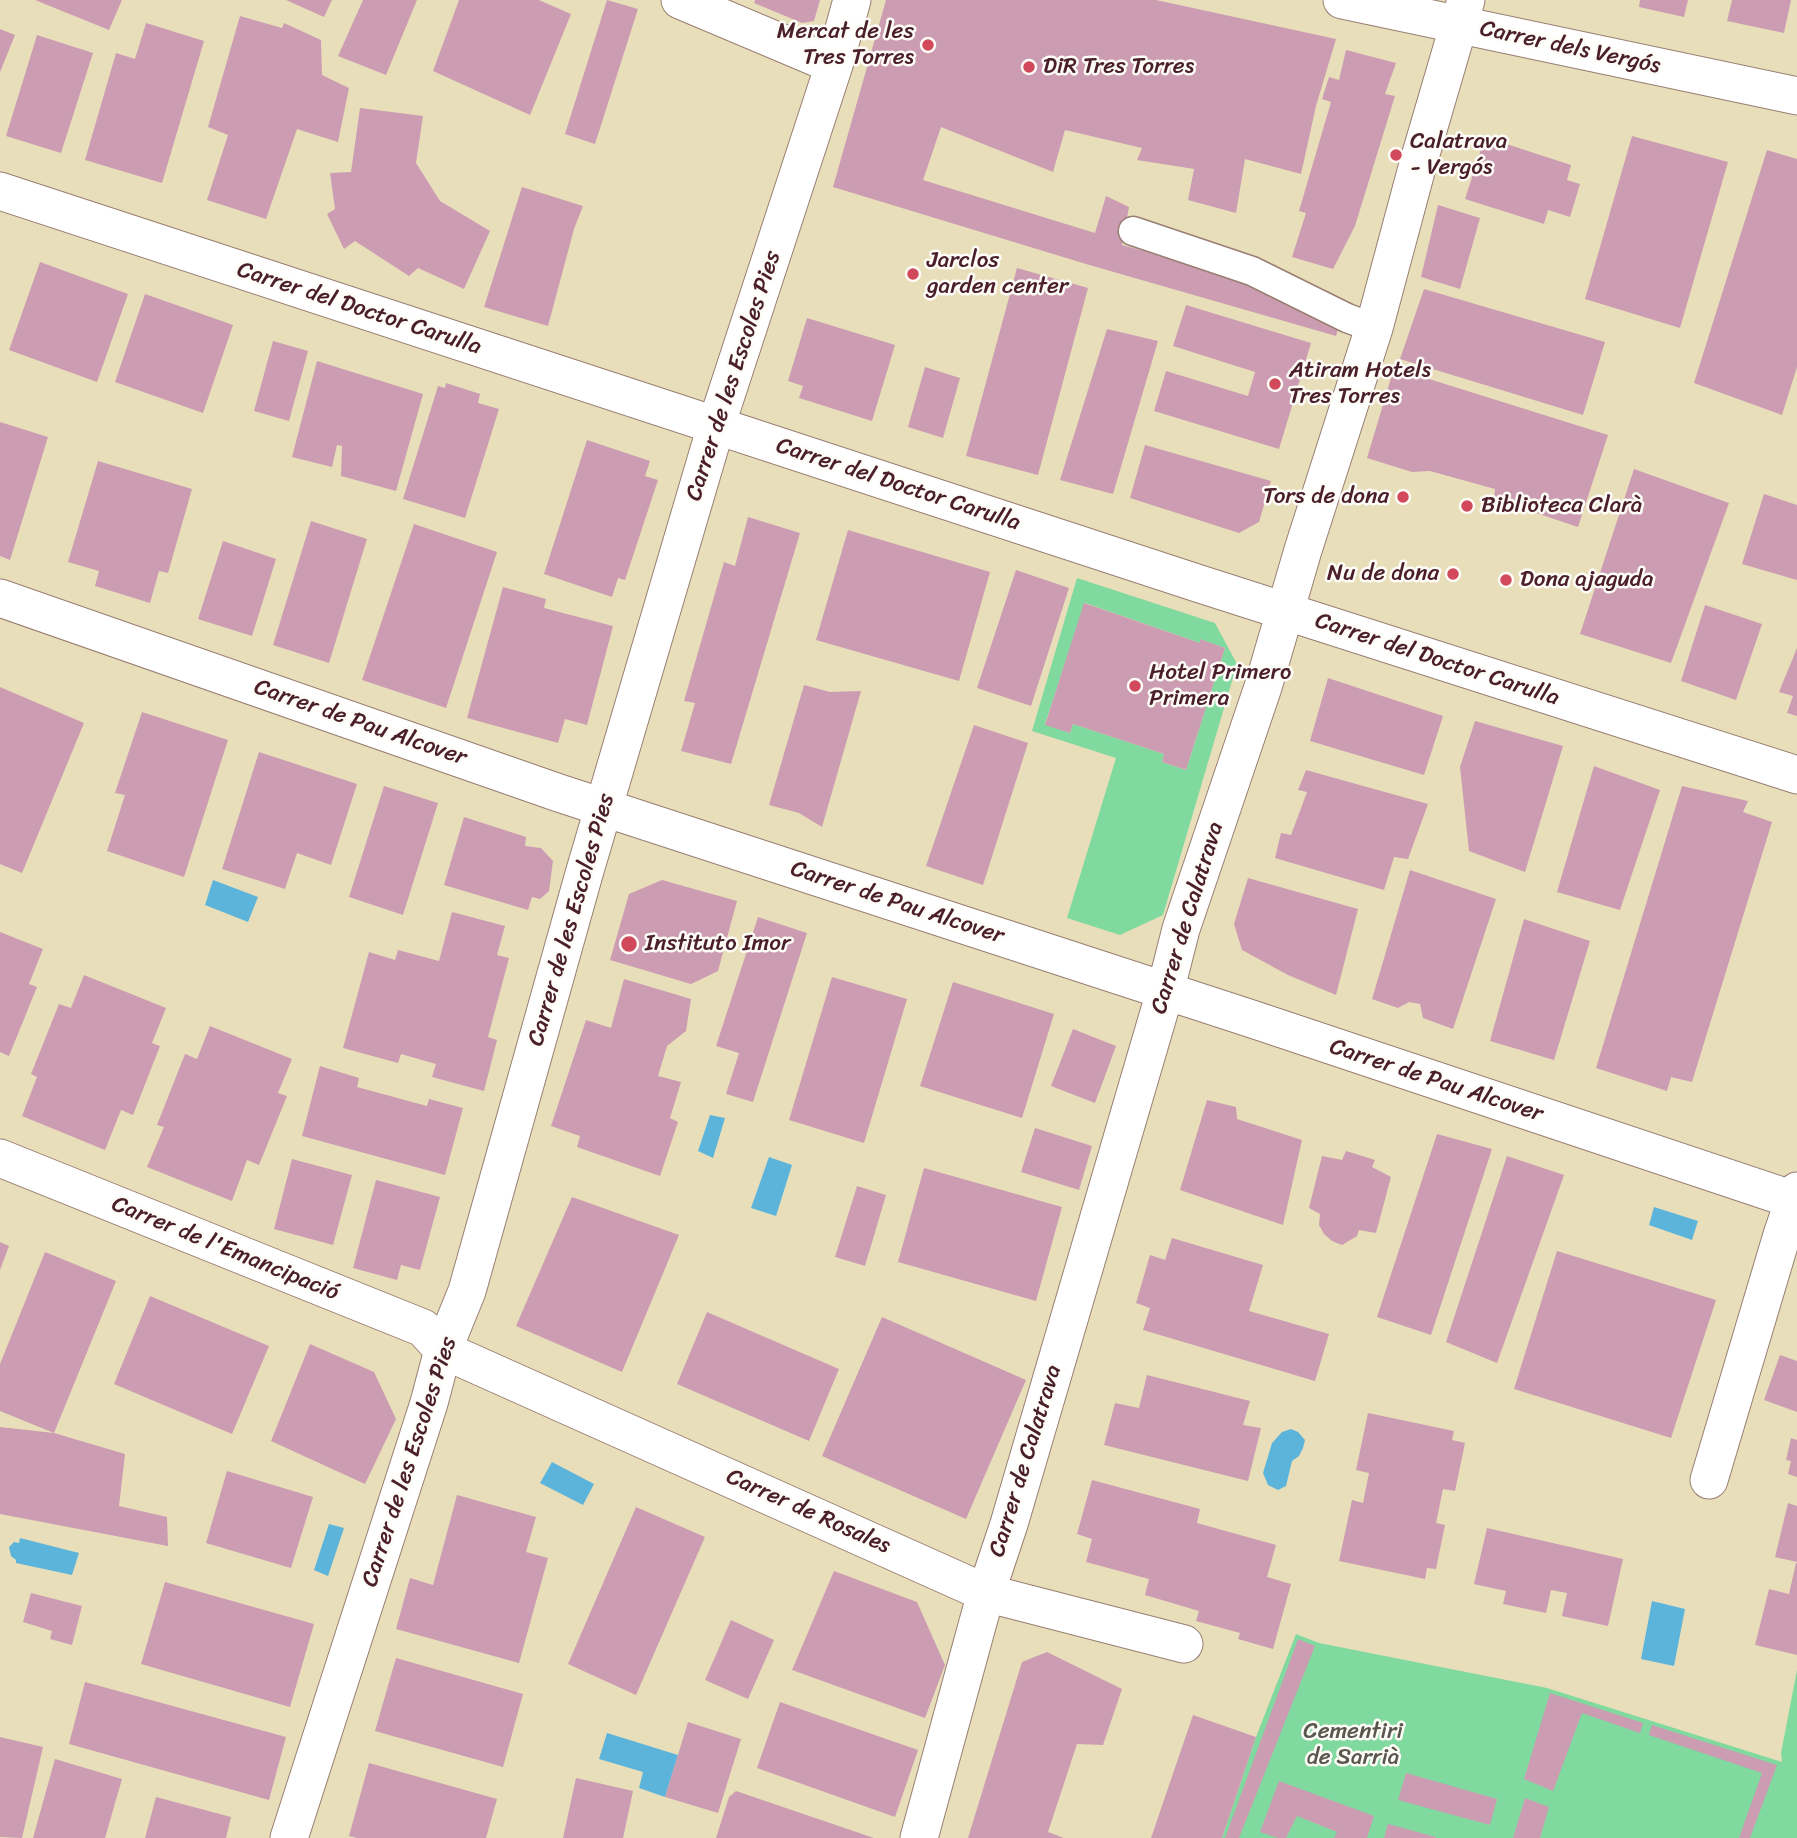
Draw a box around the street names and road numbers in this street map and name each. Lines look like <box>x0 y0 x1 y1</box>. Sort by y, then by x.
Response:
street label: Carrer dels Vergós <box>1477 15 1663 81</box>
street label: Carrer de les Escoles Pies <box>681 248 787 504</box>
street label: Carrer del Doctor Carulla <box>234 257 484 361</box>
street label: Carrer del Doctor Carulla <box>773 433 1023 537</box>
street label: Carrer del Doctor Carulla <box>1312 608 1562 712</box>
street label: Carrer de Pau Alcover <box>250 674 470 772</box>
street label: Carrer de les Escoles Pies <box>523 791 621 1049</box>
street label: Carrer de Calatrava <box>1146 819 1230 1017</box>
street label: Carrer de Pau Alcover <box>787 856 1007 950</box>
street label: Carrer de Pau Alcover <box>1326 1034 1546 1128</box>
street label: Carrer de l'Emancipació <box>107 1191 343 1307</box>
street label: Carrer de les Escoles Pies <box>357 1334 463 1590</box>
street label: Carrer de Calatrava <box>984 1362 1068 1560</box>
street label: Carrer de Rosales <box>722 1463 894 1561</box>

